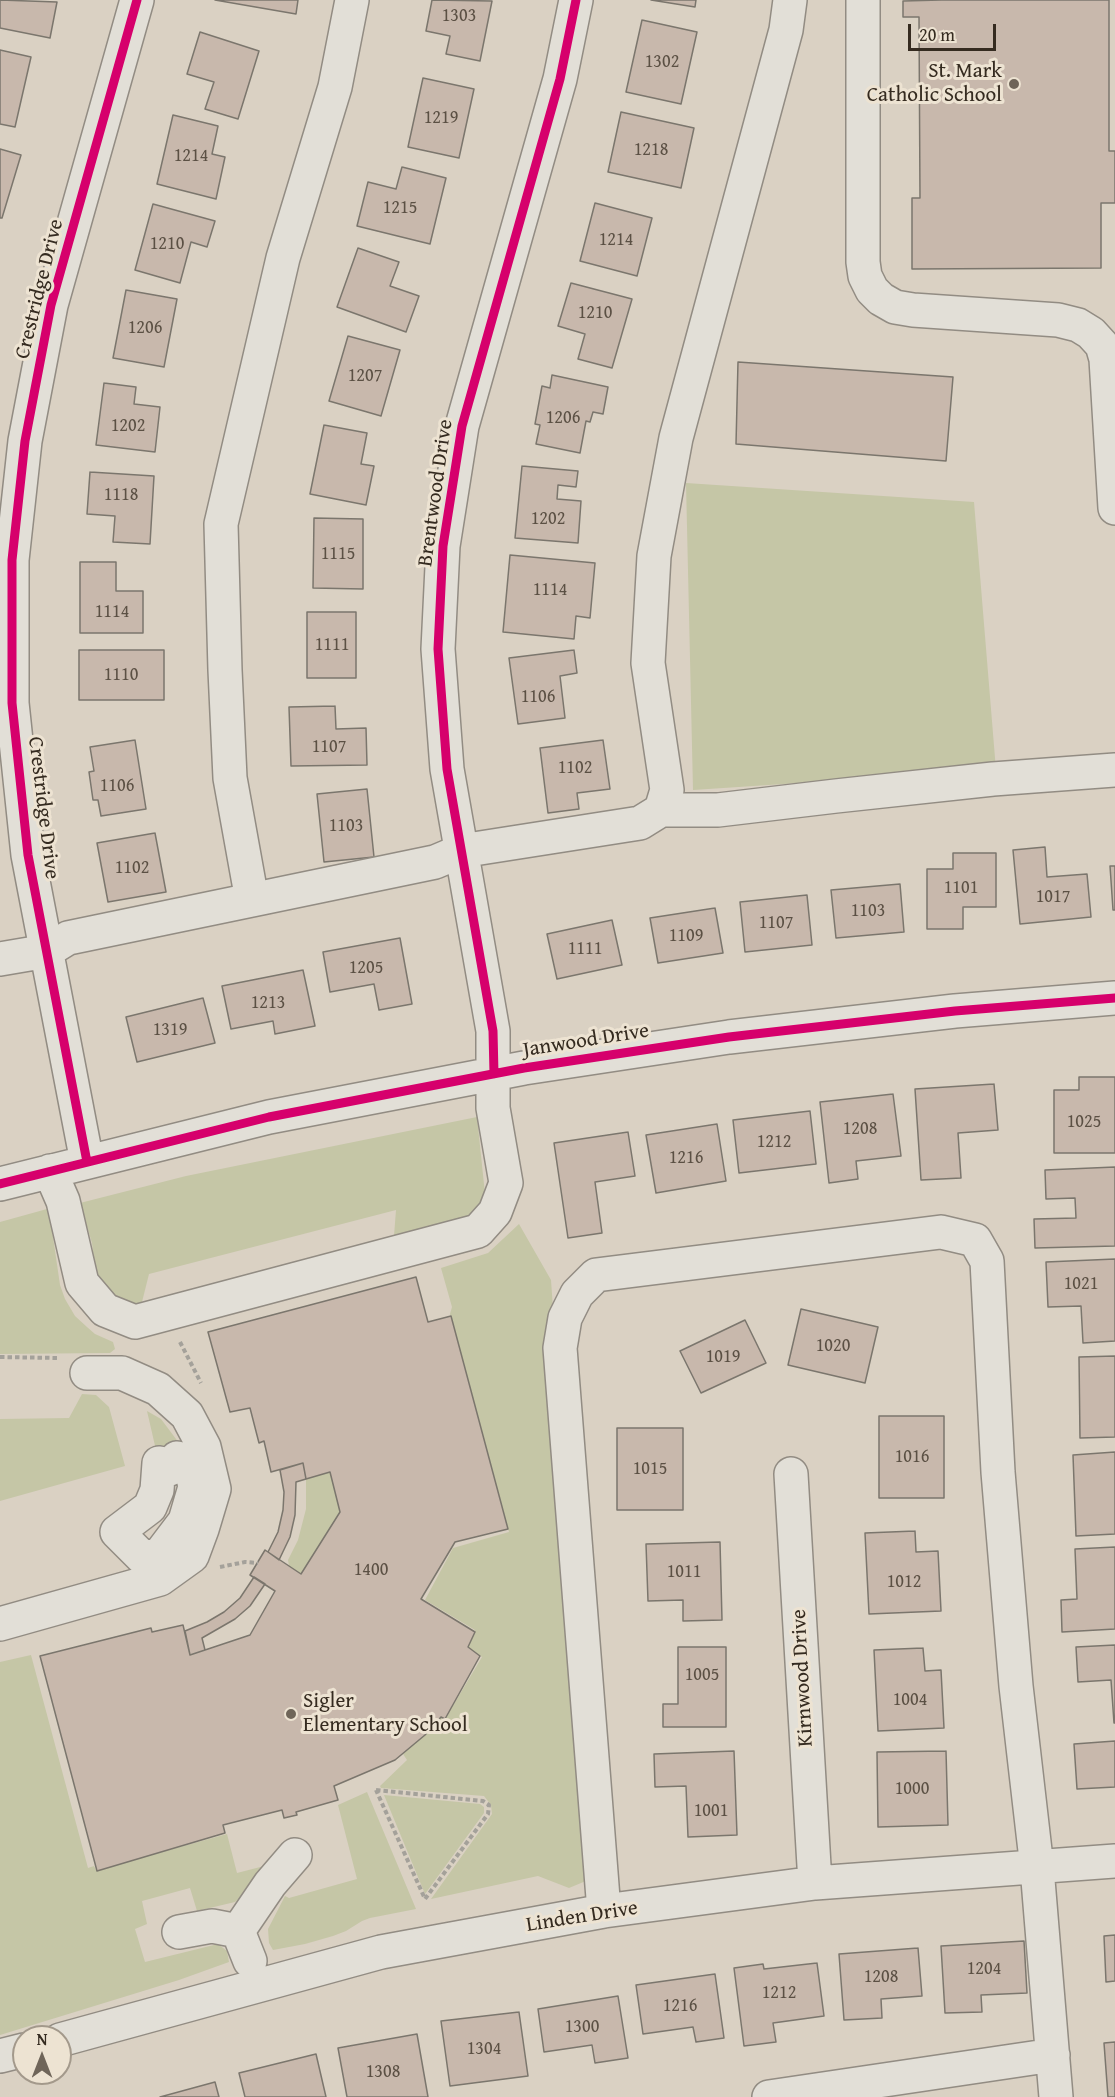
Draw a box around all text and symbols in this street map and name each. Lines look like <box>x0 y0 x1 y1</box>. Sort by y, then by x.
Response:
house number: 1303 <box>442 5 476 27</box>
scale bar <box>911 12 1000 50</box>
text: 20 m <box>919 21 955 48</box>
house number: 1302 <box>645 51 679 73</box>
place label: St. Mark Catholic School <box>867 59 1002 109</box>
marker: St. Mark Catholic School <box>1007 77 1021 91</box>
house number: 1219 <box>424 107 458 129</box>
house number: 1218 <box>634 139 668 161</box>
house number: 1214 <box>174 145 208 167</box>
house number: 1215 <box>383 197 417 219</box>
street label: Crestridge Drive <box>10 217 70 361</box>
house number: 1214 <box>599 229 633 251</box>
house number: 1210 <box>150 233 184 255</box>
house number: 1210 <box>578 302 612 324</box>
house number: 1206 <box>128 317 162 339</box>
house number: 1207 <box>348 365 382 387</box>
house number: 1206 <box>546 407 580 429</box>
house number: 1202 <box>111 415 145 437</box>
street label: Brentwood Drive <box>413 418 459 568</box>
house number: 1118 <box>104 484 138 506</box>
house number: 1202 <box>531 508 565 530</box>
house number: 1115 <box>321 543 355 565</box>
house number: 1114 <box>533 579 567 601</box>
house number: 1114 <box>95 601 129 623</box>
house number: 1111 <box>315 634 349 656</box>
house number: 1110 <box>104 664 138 686</box>
house number: 1106 <box>521 686 555 708</box>
street label: Crestridge Drive <box>22 735 64 881</box>
house number: 1107 <box>312 736 346 758</box>
house number: 1102 <box>558 757 592 779</box>
house number: 1106 <box>100 775 134 797</box>
house number: 1103 <box>329 815 363 837</box>
house number: 1102 <box>115 857 149 879</box>
house number: 1101 <box>944 877 978 899</box>
house number: 1017 <box>1036 886 1070 908</box>
house number: 1103 <box>851 900 885 922</box>
house number: 1107 <box>759 912 793 934</box>
house number: 1109 <box>669 925 703 947</box>
house number: 1111 <box>568 938 602 960</box>
house number: 1205 <box>349 957 383 979</box>
house number: 1213 <box>251 992 285 1014</box>
house number: 1319 <box>153 1019 187 1041</box>
street label: Janwood Drive <box>521 1019 651 1063</box>
house number: 1025 <box>1067 1111 1101 1133</box>
house number: 1208 <box>843 1118 877 1140</box>
house number: 1212 <box>757 1131 791 1153</box>
house number: 1216 <box>669 1147 703 1169</box>
house number: 1021 <box>1064 1273 1098 1295</box>
house number: 1020 <box>816 1335 850 1357</box>
house number: 1019 <box>706 1346 740 1368</box>
house number: 1016 <box>895 1446 929 1468</box>
house number: 1015 <box>633 1458 667 1480</box>
house number: 1400 <box>354 1559 388 1581</box>
house number: 1011 <box>667 1561 701 1583</box>
house number: 1012 <box>887 1571 921 1593</box>
street label: Kirnwood Drive <box>787 1609 819 1747</box>
house number: 1005 <box>685 1664 719 1686</box>
place label: Sigler Elementary School <box>303 1689 468 1739</box>
house number: 1004 <box>893 1689 927 1711</box>
marker: Sigler Elementary School <box>284 1707 298 1721</box>
house number: 1000 <box>895 1778 929 1800</box>
house number: 1001 <box>694 1800 728 1822</box>
street label: Linden Drive <box>524 1896 640 1938</box>
house number: 1204 <box>967 1958 1001 1980</box>
house number: 1208 <box>864 1966 898 1988</box>
house number: 1212 <box>762 1982 796 2004</box>
house number: 1216 <box>663 1995 697 2017</box>
house number: 1300 <box>565 2016 599 2038</box>
north arrow <box>12 2025 72 2085</box>
text: N <box>37 2027 47 2051</box>
house number: 1304 <box>467 2038 501 2060</box>
house number: 1308 <box>366 2061 400 2083</box>

